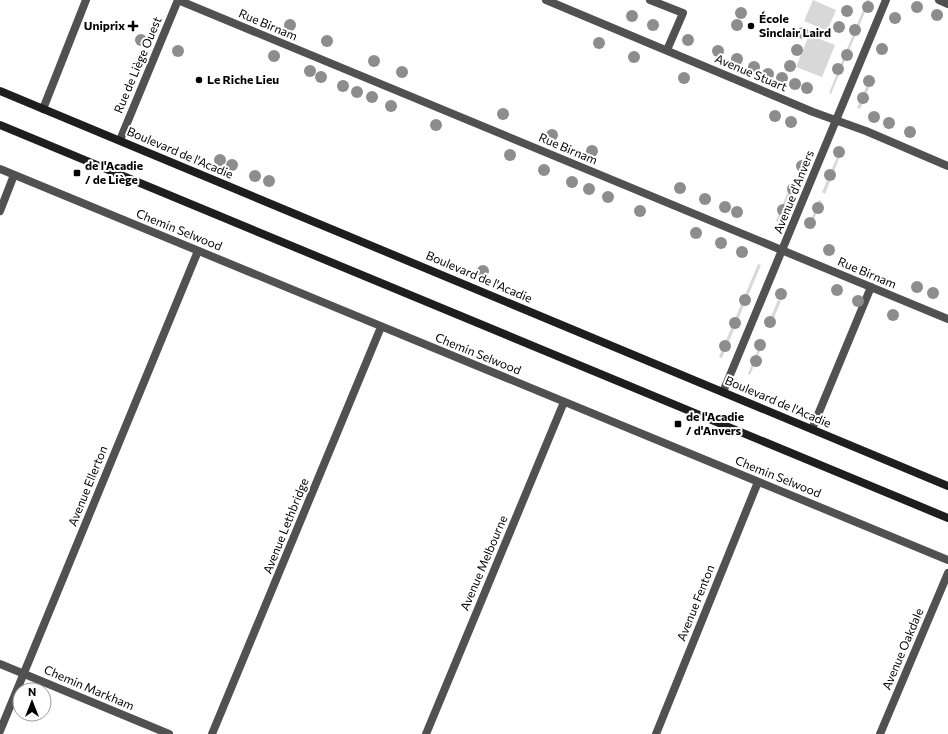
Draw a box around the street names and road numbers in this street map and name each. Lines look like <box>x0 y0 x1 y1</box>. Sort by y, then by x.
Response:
street label: Rue Birnam <box>237 5 300 43</box>
street label: Rue de Liège Ouest <box>110 14 164 115</box>
street label: Avenue Stuart <box>713 51 790 94</box>
street label: Boulevard de l'Acadie <box>125 123 236 181</box>
street label: Rue Birnam <box>537 129 600 167</box>
street label: Avenue d'Anvers <box>770 148 816 235</box>
street label: Chemin Selwood <box>134 205 224 253</box>
street label: Boulevard de l'Acadie <box>424 247 535 305</box>
street label: Rue Birnam <box>836 253 899 291</box>
street label: Chemin Selwood <box>433 329 523 377</box>
street label: Boulevard de l'Acadie <box>723 372 834 430</box>
street label: Avenue Ellerton <box>65 443 110 528</box>
street label: Chemin Selwood <box>733 452 823 500</box>
street label: Avenue Lethbridge <box>260 476 311 575</box>
street label: Avenue Melbourne <box>457 513 509 612</box>
street label: Avenue Fenton <box>673 562 717 643</box>
street label: Avenue Oakdale <box>879 606 926 691</box>
street label: Chemin Markham <box>42 662 137 712</box>

